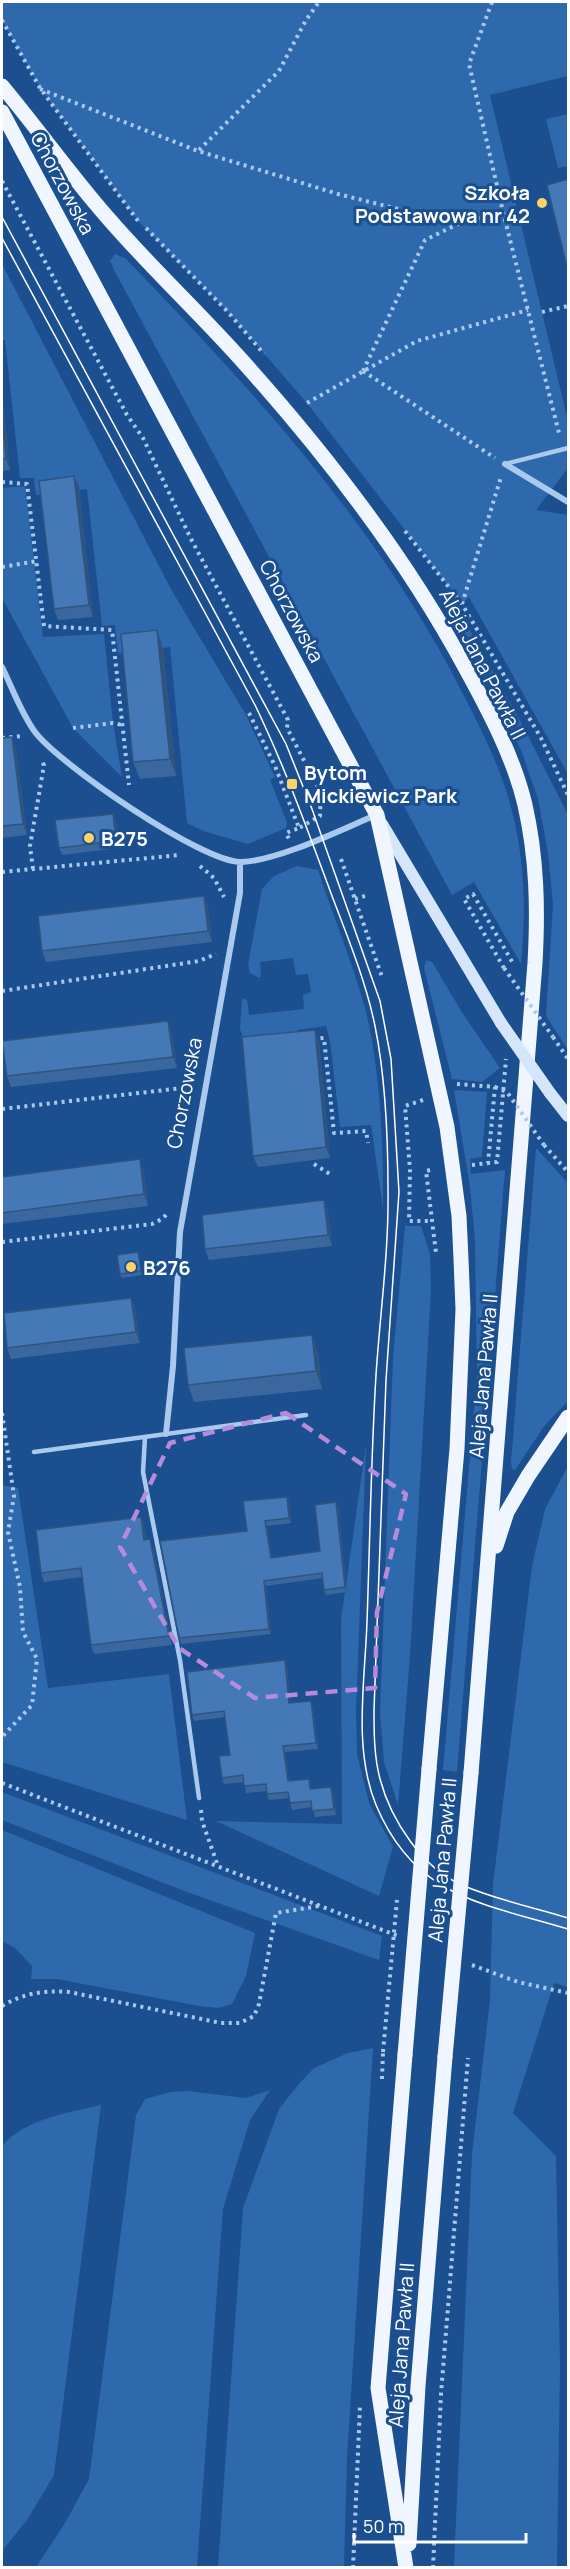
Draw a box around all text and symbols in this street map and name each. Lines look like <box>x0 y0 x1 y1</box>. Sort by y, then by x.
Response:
street label: Chorzowska <box>25 127 101 239</box>
place label: Szkoła Podstawowa nr 42 <box>355 179 530 229</box>
marker: Szkoła Podstawowa nr 42 <box>535 196 549 210</box>
street label: Chorzowska <box>254 555 330 667</box>
street label: Aleja Jana Pawła II <box>433 584 533 744</box>
place label: Bytom Mickiewicz Park <box>304 759 458 809</box>
marker: Bytom Mickiewicz Park <box>285 777 299 791</box>
place label: B275 <box>101 825 148 852</box>
marker: B275 <box>82 831 96 845</box>
street label: Chorzowska <box>160 1035 208 1151</box>
place label: B276 <box>143 1254 191 1281</box>
marker: B276 <box>124 1260 138 1274</box>
street label: Aleja Jana Pawła II <box>462 1292 504 1460</box>
street label: Aleja Jana Pawła II <box>421 1776 463 1944</box>
street label: Aleja Jana Pawła II <box>382 2262 420 2428</box>
scale bar <box>354 2506 526 2544</box>
text: 50 m <box>363 2514 403 2538</box>

